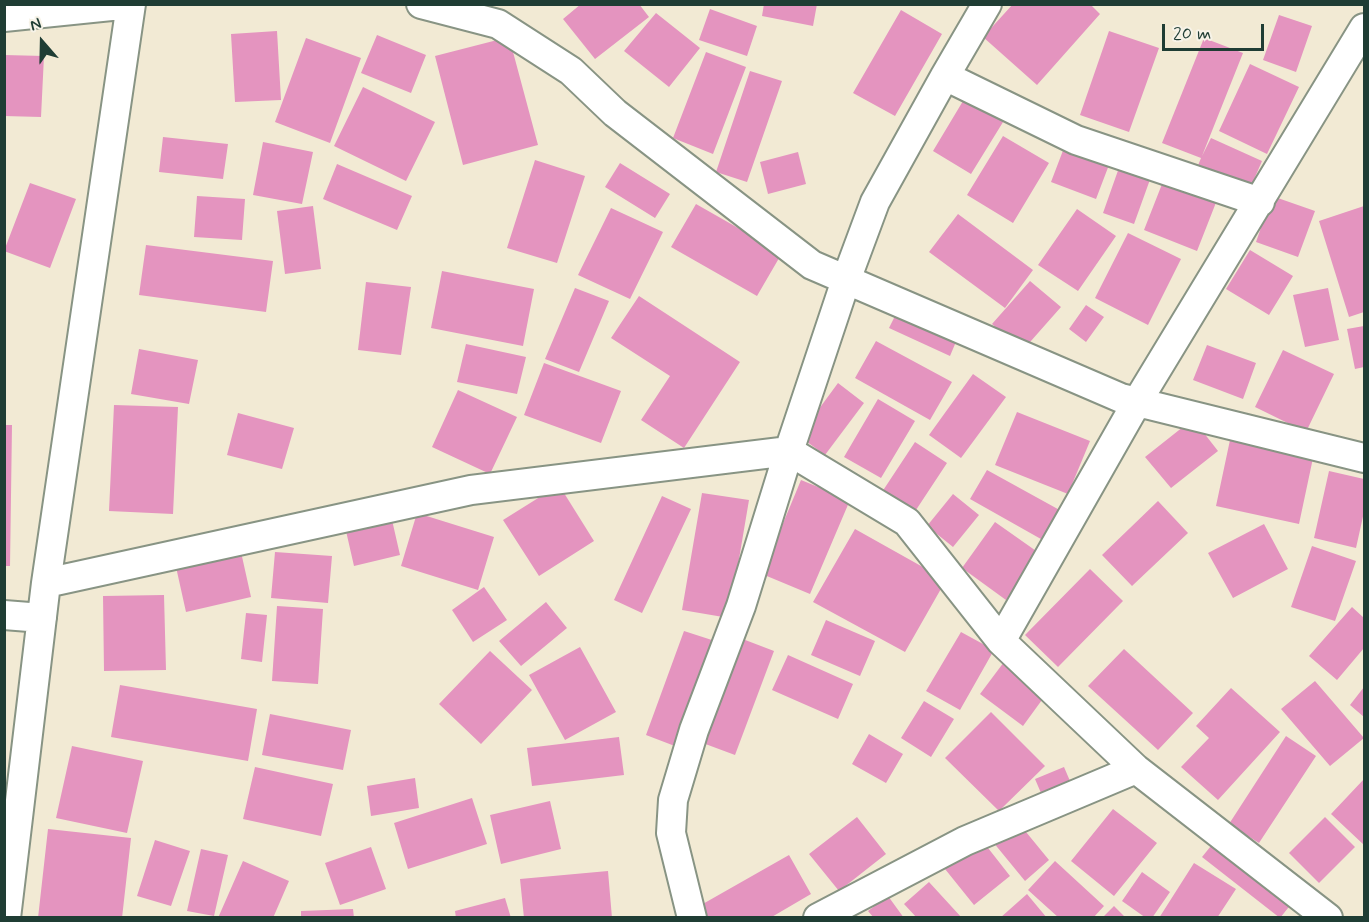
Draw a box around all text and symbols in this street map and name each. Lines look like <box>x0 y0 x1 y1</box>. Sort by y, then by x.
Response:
north arrow <box>12 12 72 72</box>
scale bar <box>1165 12 1267 50</box>
text: N <box>27 13 44 36</box>
text: 20 m <box>1173 22 1211 46</box>

